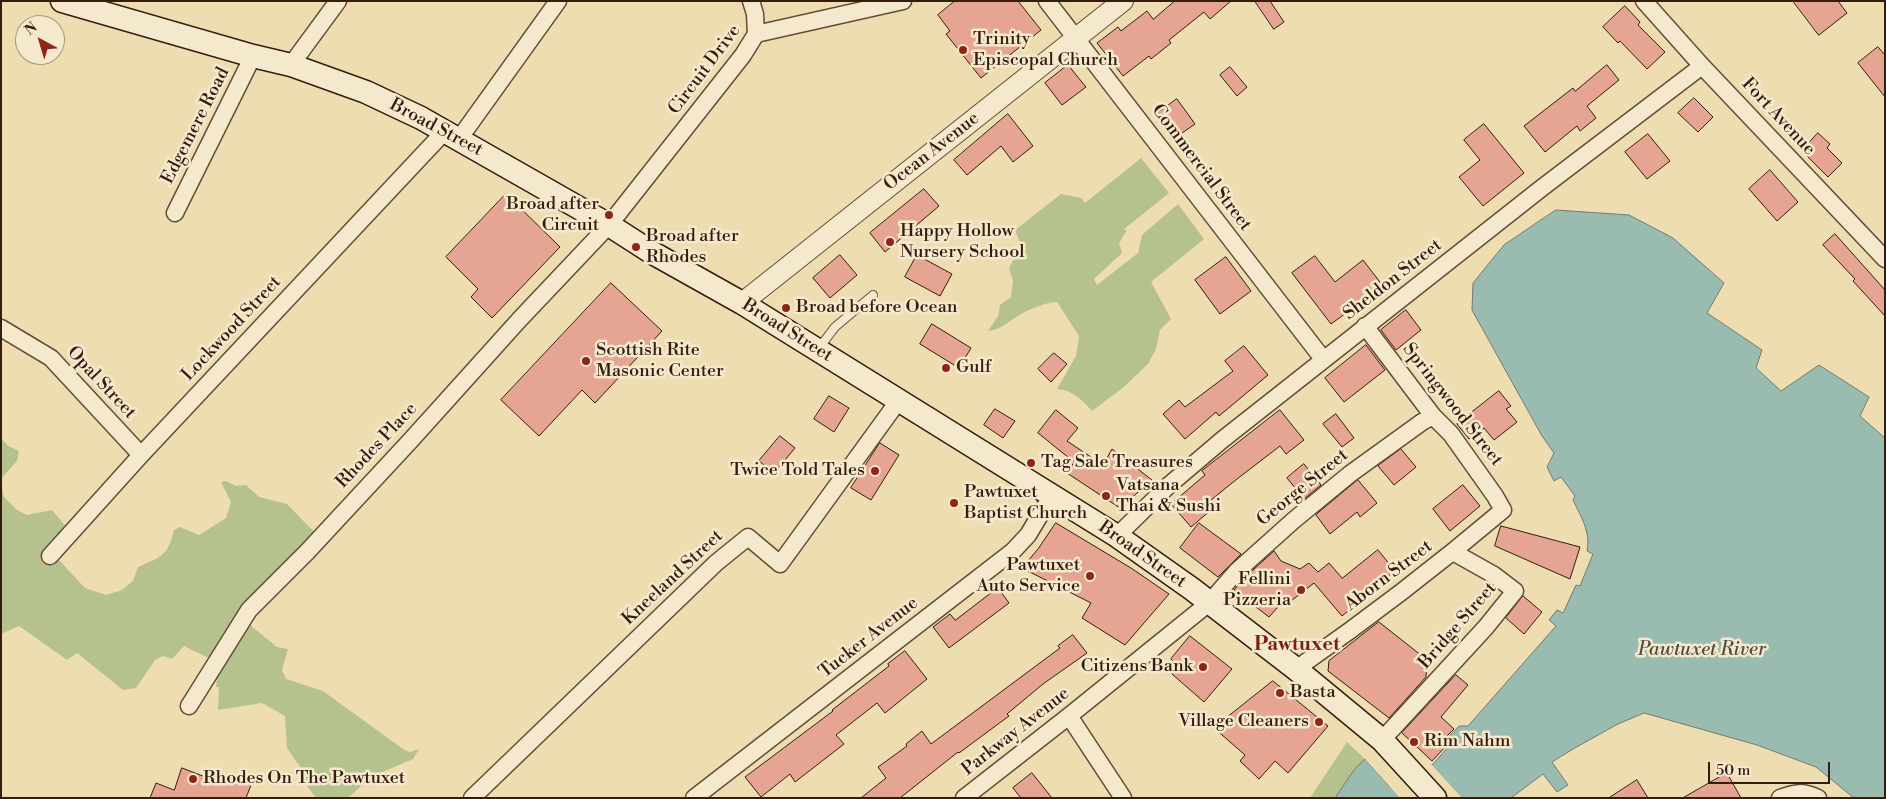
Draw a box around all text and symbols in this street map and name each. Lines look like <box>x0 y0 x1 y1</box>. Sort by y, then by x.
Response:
north arrow <box>15 15 65 65</box>
text: N <box>21 19 41 40</box>
street label: Circuit Drive <box>664 21 746 119</box>
place label: Trinity Episcopal Church <box>973 29 1118 72</box>
marker: Trinity Episcopal Church <box>957 44 969 56</box>
street label: Edgemere Road <box>157 64 235 188</box>
street label: Fort Avenue <box>1737 74 1819 160</box>
street label: Broad Street <box>386 94 486 162</box>
street label: Commercial Street <box>1146 101 1256 235</box>
street label: Ocean Avenue <box>880 108 984 196</box>
place label: Broad after Circuit <box>506 194 599 236</box>
marker: Broad after Circuit <box>603 209 615 221</box>
place label: Happy Hollow Nursery School <box>900 221 1025 264</box>
place label: Broad after Rhodes <box>646 226 739 268</box>
street label: Sheldon Street <box>1339 235 1447 325</box>
marker: Happy Hollow Nursery School <box>884 236 896 248</box>
marker: Broad after Rhodes <box>630 241 642 253</box>
street label: Lockwood Street <box>178 272 286 386</box>
street label: Broad Street <box>738 295 836 367</box>
place label: Broad before Ocean <box>796 297 958 319</box>
marker: Broad before Ocean <box>780 302 792 314</box>
street label: Springwood Street <box>1397 339 1507 471</box>
place label: Scottish Rite Masonic Center <box>596 340 724 382</box>
street label: Opal Street <box>62 342 140 424</box>
marker: Scottish Rite Masonic Center <box>580 355 592 367</box>
place label: Gulf <box>956 357 991 379</box>
marker: Gulf <box>940 362 952 374</box>
street label: Rhodes Place <box>332 399 422 493</box>
street label: George Street <box>1253 445 1353 531</box>
place label: Tag Sale Treasures <box>1041 452 1193 474</box>
marker: Tag Sale Treasures <box>1025 457 1037 469</box>
place label: Twice Told Tales <box>730 460 865 482</box>
marker: Twice Told Tales <box>869 465 881 477</box>
place label: Vatsana Thai & Sushi <box>1116 475 1221 518</box>
place label: Pawtuxet Baptist Church <box>964 482 1087 524</box>
marker: Vatsana Thai & Sushi <box>1100 490 1112 502</box>
marker: Pawtuxet Baptist Church <box>948 497 960 509</box>
street label: Broad Street <box>1094 517 1190 593</box>
street label: Kneeland Street <box>618 526 728 630</box>
street label: Aborn Street <box>1341 536 1437 616</box>
place label: Pawtuxet Auto Service <box>977 555 1080 598</box>
place label: Fellini Pizzeria <box>1223 569 1291 612</box>
marker: Pawtuxet Auto Service <box>1084 570 1096 582</box>
street label: Bridge Street <box>1415 578 1501 674</box>
marker: Fellini Pizzeria <box>1295 584 1307 596</box>
street label: Tucker Avenue <box>815 593 923 683</box>
district label: Pawtuxet <box>1254 633 1340 657</box>
water label: Pawtuxet River <box>1638 639 1766 661</box>
place label: Citizens Bank <box>1081 656 1193 678</box>
marker: Citizens Bank <box>1197 661 1209 673</box>
place label: Basta <box>1290 682 1336 704</box>
street label: Parkway Avenue <box>958 683 1074 781</box>
marker: Basta <box>1274 687 1286 699</box>
place label: Village Cleaners <box>1178 711 1309 733</box>
marker: Village Cleaners <box>1313 716 1325 728</box>
place label: Rim Nahm <box>1424 731 1511 753</box>
marker: Rim Nahm <box>1408 736 1420 748</box>
scale bar <box>1711 752 1834 784</box>
text: 50 m <box>1716 761 1750 780</box>
place label: Rhodes On The Pawtuxet <box>203 768 405 790</box>
marker: Rhodes On The Pawtuxet <box>187 773 199 785</box>

